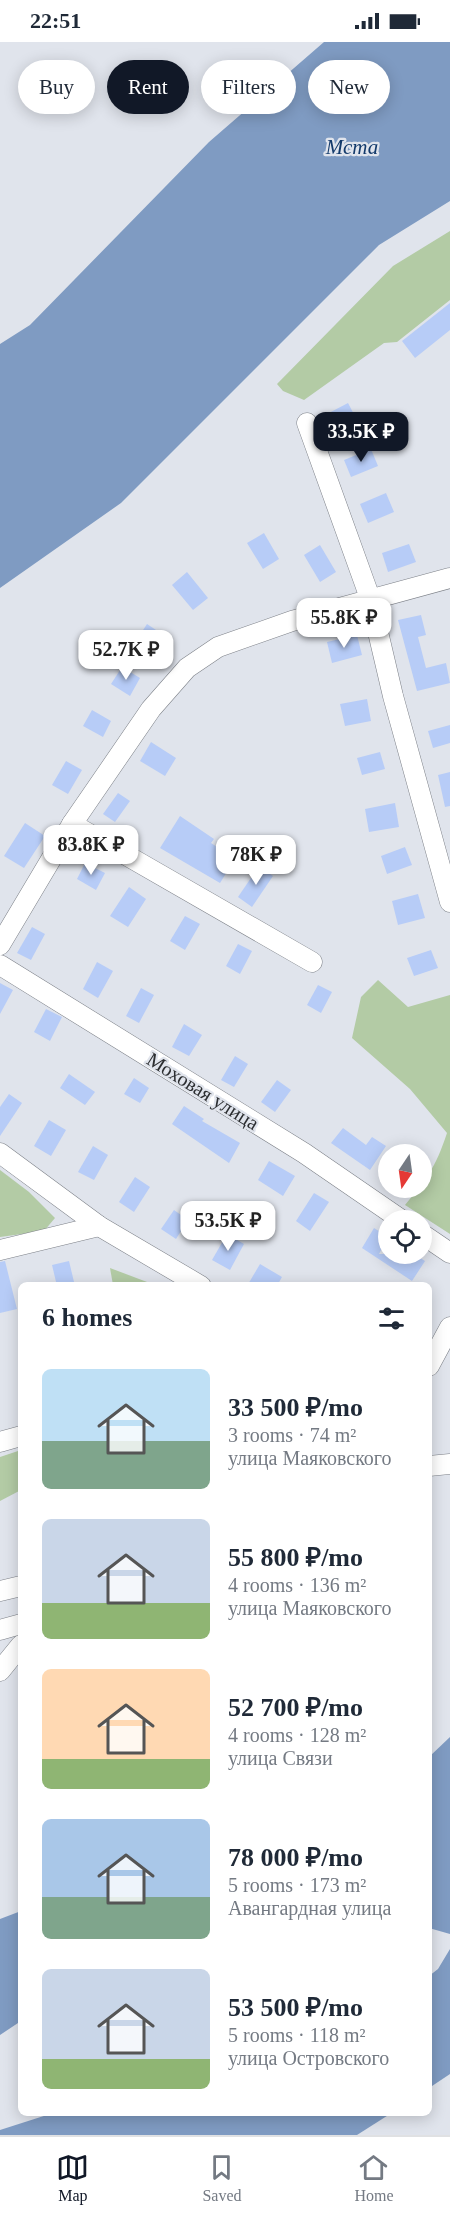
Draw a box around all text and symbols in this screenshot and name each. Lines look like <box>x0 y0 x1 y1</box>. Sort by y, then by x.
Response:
text: 22:51 <box>30 8 81 33</box>
chip: Buy <box>18 60 95 114</box>
chip: Rent <box>107 60 189 114</box>
chip: Filters <box>201 60 296 114</box>
chip: New <box>308 60 390 114</box>
water label: Мста <box>325 135 378 159</box>
pin: 33.5K ₽ <box>306 412 416 463</box>
text: 33.5K ₽ <box>327 420 395 442</box>
pin: 55.8K ₽ <box>289 598 399 649</box>
text: 55.8K ₽ <box>310 606 378 628</box>
pin: 52.7K ₽ <box>71 630 181 681</box>
text: 52.7K ₽ <box>92 638 160 660</box>
pin: 83.8K ₽ <box>36 825 146 876</box>
text: 83.8K ₽ <box>57 833 125 855</box>
pin: 78K ₽ <box>214 835 298 886</box>
text: 78K ₽ <box>230 843 282 865</box>
street label: Моховая улица <box>143 1048 263 1135</box>
north arrow <box>378 1144 432 1198</box>
map controls <box>378 1144 432 1264</box>
pin: 53.5K ₽ <box>173 1201 283 1252</box>
text: 53.5K ₽ <box>194 1209 262 1231</box>
button: locate <box>378 1210 432 1264</box>
icon: filters <box>375 1302 408 1335</box>
text: 6 homes <box>42 1303 132 1332</box>
icon: home <box>90 1393 162 1465</box>
text: 33 500 ₽/mo <box>228 1393 363 1422</box>
text: 3 rooms · 74 m² <box>228 1424 356 1446</box>
text: улица Маяковского <box>228 1447 392 1469</box>
icon: home <box>90 1543 162 1615</box>
text: 55 800 ₽/mo <box>228 1543 363 1572</box>
text: 4 rooms · 136 m² <box>228 1574 366 1596</box>
text: улица Маяковского <box>228 1597 392 1619</box>
icon: home <box>90 1693 162 1765</box>
text: 52 700 ₽/mo <box>228 1693 363 1722</box>
text: 4 rooms · 128 m² <box>228 1724 366 1746</box>
text: улица Связи <box>228 1747 333 1769</box>
icon: home <box>90 1843 162 1915</box>
text: 78 000 ₽/mo <box>228 1843 363 1872</box>
text: 5 rooms · 173 m² <box>228 1874 366 1896</box>
text: Авангардная улица <box>228 1897 391 1919</box>
icon: home <box>90 1993 162 2065</box>
text: 53 500 ₽/mo <box>228 1993 363 2022</box>
text: 5 rooms · 118 m² <box>228 2024 365 2046</box>
text: улица Островского <box>228 2047 389 2069</box>
tab: Map <box>56 2151 89 2205</box>
tab: Saved <box>202 2151 241 2205</box>
tab: Home <box>354 2151 394 2205</box>

